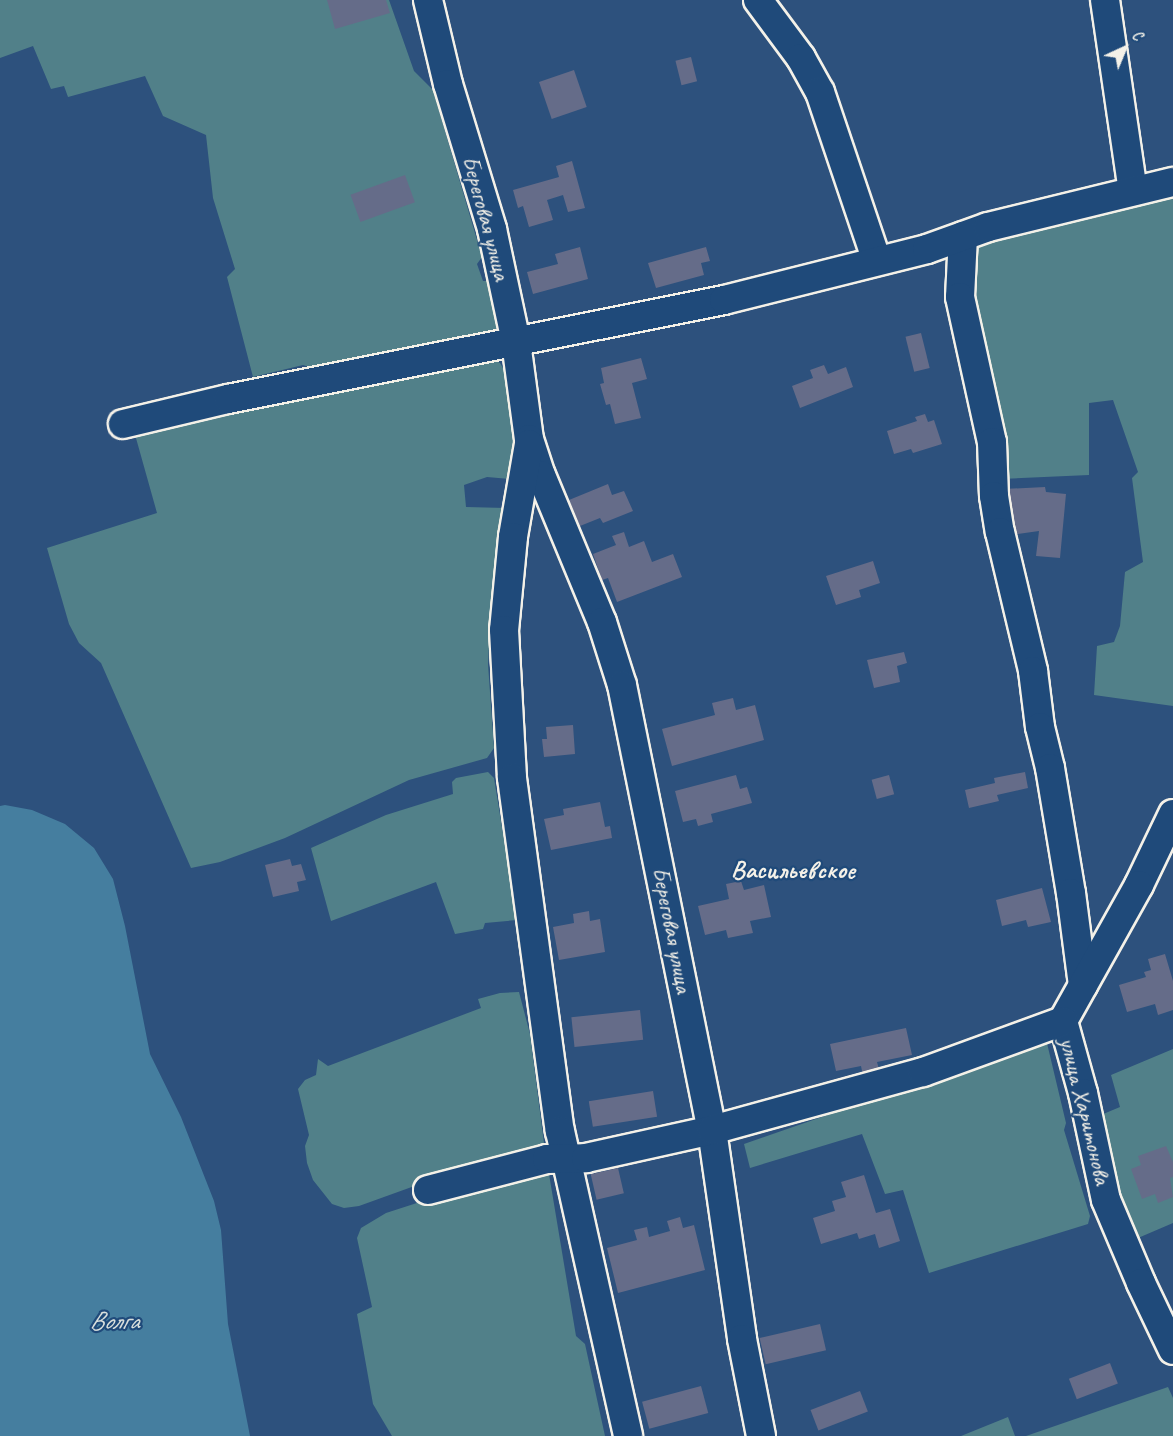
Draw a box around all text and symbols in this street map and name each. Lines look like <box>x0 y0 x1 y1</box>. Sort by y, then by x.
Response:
north arrow <box>1095 18 1155 78</box>
text: С <box>1128 25 1147 45</box>
street label: Береговая улица <box>455 152 517 284</box>
district label: Васильевское <box>731 854 855 886</box>
street label: Береговая улица <box>646 864 698 996</box>
street label: улица Харитонова <box>1053 1033 1117 1189</box>
water label: Волга <box>89 1305 139 1337</box>

